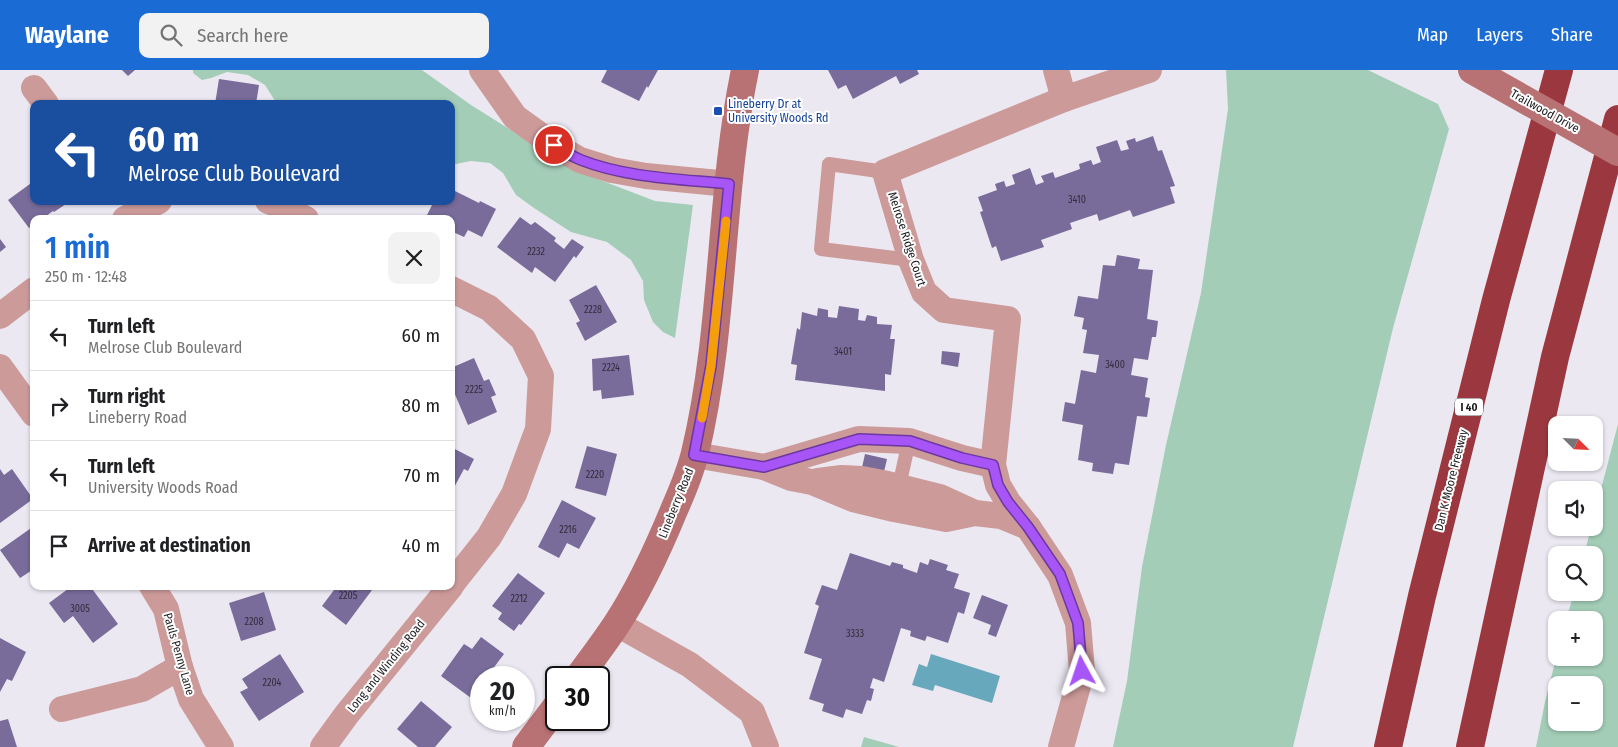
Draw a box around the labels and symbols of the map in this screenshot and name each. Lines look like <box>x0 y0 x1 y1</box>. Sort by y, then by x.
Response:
street label: Trailwood Drive <box>1508 86 1582 136</box>
place label: Lineberry Dr at University Woods Rd <box>728 97 829 125</box>
marker: Lineberry Dr at University Woods Rd <box>712 105 724 117</box>
pin <box>533 124 575 166</box>
street label: Melrose Ridge Court <box>885 190 929 288</box>
house number: 3410 <box>1068 194 1086 206</box>
house number: 2232 <box>527 246 545 258</box>
house number: 2228 <box>584 304 602 316</box>
house number: 3401 <box>834 346 852 358</box>
house number: 3400 <box>1105 359 1125 371</box>
house number: 2224 <box>602 362 620 374</box>
house number: 2225 <box>465 384 483 396</box>
road number: I 40 <box>1455 398 1483 416</box>
north arrow <box>1548 416 1602 471</box>
street label: Dan K Moore Freeway <box>1432 427 1471 532</box>
street label: Lineberry Road <box>656 466 696 540</box>
house number: 2220 <box>586 469 604 481</box>
house number: 2216 <box>559 524 577 536</box>
house number: 2205 <box>339 590 358 602</box>
house number: 2212 <box>511 593 528 605</box>
house number: 3005 <box>70 603 90 615</box>
street label: Pauls Penny Lane <box>161 611 197 697</box>
house number: 2208 <box>244 616 264 628</box>
street label: Long and Winding Road <box>344 617 428 715</box>
house number: 3333 <box>846 628 865 640</box>
position arrow <box>1055 644 1107 696</box>
speed limit sign: 30 <box>545 666 610 731</box>
house number: 2204 <box>263 677 282 689</box>

